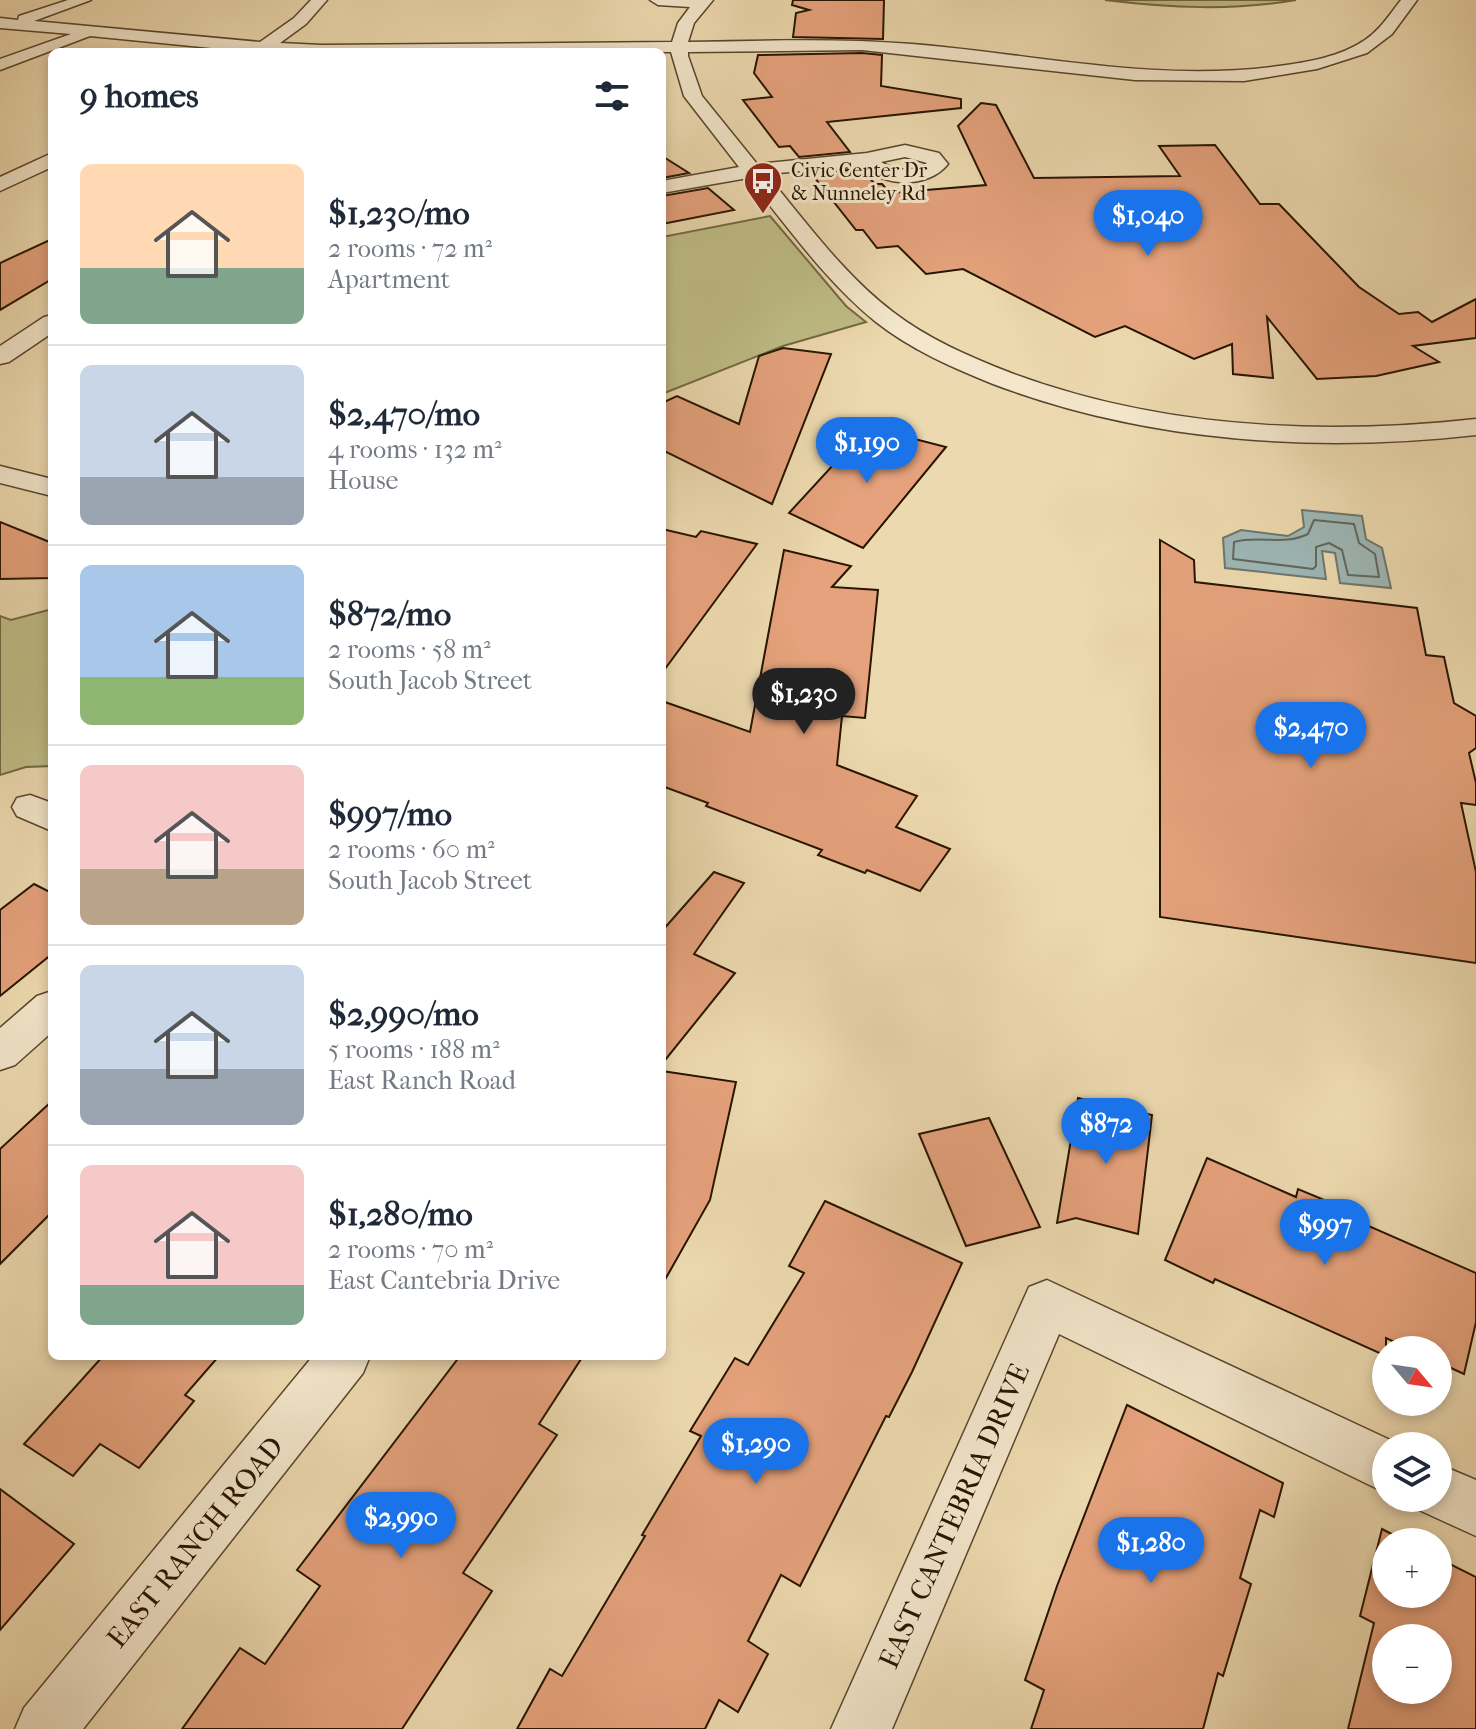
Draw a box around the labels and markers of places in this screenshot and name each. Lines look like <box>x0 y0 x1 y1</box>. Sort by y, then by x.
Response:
place label: Civic Center Dr & Nunneley Rd <box>791 159 928 205</box>
bus stop icon: Civic Center Dr & Nunneley Rd <box>742 160 784 215</box>
pin: $1,040 <box>1083 190 1213 258</box>
pin: $1,190 <box>802 417 932 485</box>
pin: $1,230 <box>739 668 869 736</box>
pin: $2,470 <box>1246 702 1376 770</box>
pin: $872 <box>1059 1098 1153 1166</box>
pin: $997 <box>1278 1199 1372 1267</box>
pin: $1,290 <box>691 1418 821 1486</box>
pin: $2,990 <box>336 1492 466 1560</box>
pin: $1,280 <box>1086 1517 1216 1585</box>

